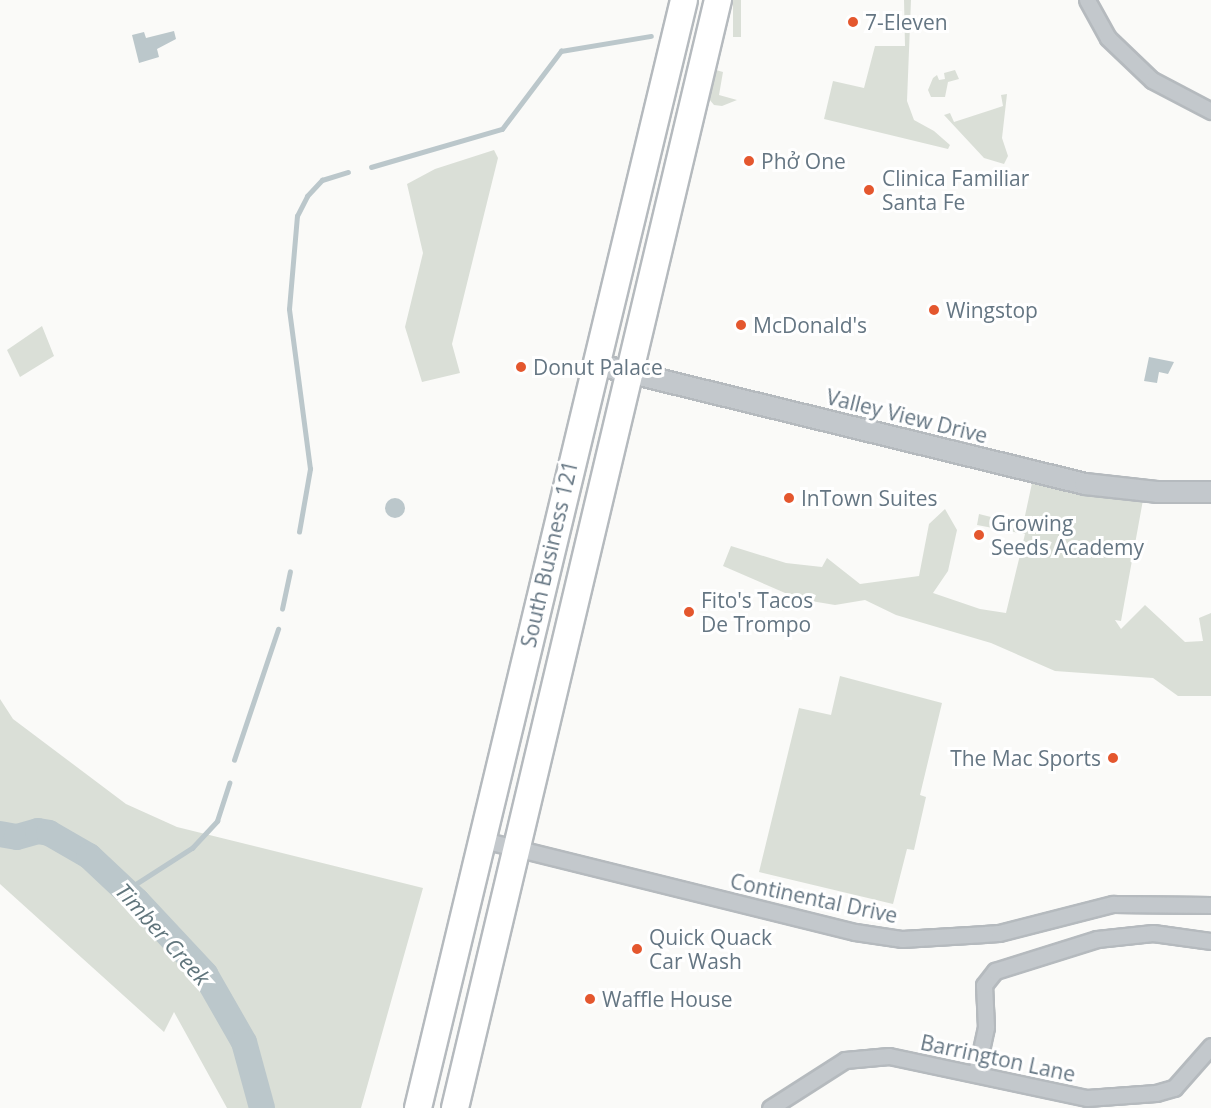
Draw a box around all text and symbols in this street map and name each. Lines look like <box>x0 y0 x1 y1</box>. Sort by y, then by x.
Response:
place label: 7-Eleven <box>865 9 948 35</box>
marker: 7-Eleven <box>846 15 860 29</box>
place label: Phở One <box>761 148 846 174</box>
marker: Phở One <box>742 154 756 168</box>
place label: Clinica Familiar Santa Fe <box>882 165 1029 215</box>
marker: Clinica Familiar Santa Fe <box>860 181 878 199</box>
place label: Wingstop <box>946 297 1038 323</box>
marker: Wingstop <box>927 303 941 317</box>
place label: McDonald's <box>753 312 867 338</box>
marker: McDonald's <box>734 318 748 332</box>
place label: Donut Palace <box>533 354 663 380</box>
marker: Donut Palace <box>514 360 528 374</box>
street label: Valley View Drive <box>824 384 990 448</box>
street label: South Business 121 <box>515 458 583 650</box>
place label: InTown Suites <box>801 485 938 511</box>
marker: InTown Suites <box>782 491 796 505</box>
place label: Growing Seeds Academy <box>991 510 1144 560</box>
marker: Growing Seeds Academy <box>972 528 986 542</box>
place label: Fito's Tacos De Trompo <box>701 587 813 637</box>
marker: Fito's Tacos De Trompo <box>682 605 696 619</box>
place label: The Mac Sports <box>950 745 1101 771</box>
marker: The Mac Sports <box>1106 751 1120 765</box>
street label: Continental Drive <box>728 868 900 928</box>
water label: Timber Creek <box>110 878 216 990</box>
place label: Quick Quack Car Wash <box>649 924 772 974</box>
marker: Quick Quack Car Wash <box>630 942 644 956</box>
place label: Waffle House <box>602 986 733 1012</box>
marker: Waffle House <box>583 992 597 1006</box>
street label: Barrington Lane <box>918 1029 1078 1087</box>

